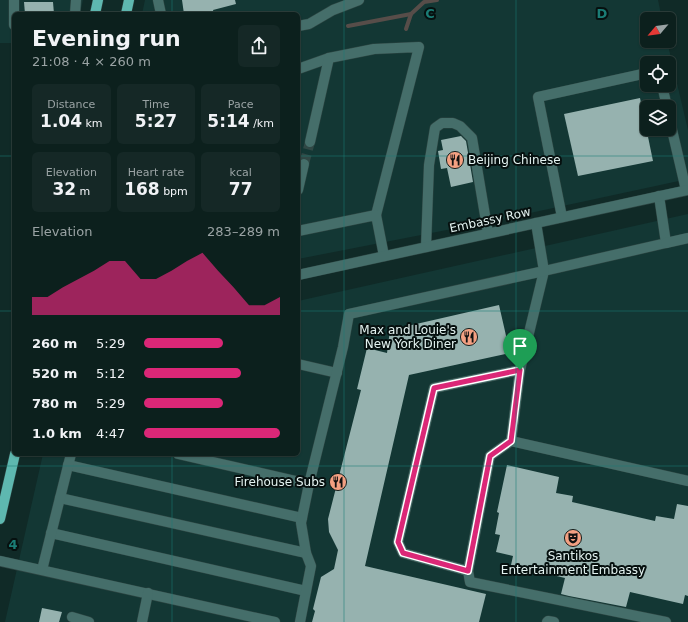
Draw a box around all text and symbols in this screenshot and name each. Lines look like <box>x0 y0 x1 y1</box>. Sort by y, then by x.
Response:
text: C <box>425 6 435 21</box>
text: D <box>597 6 608 21</box>
north arrow <box>640 12 676 48</box>
map controls <box>640 12 676 136</box>
button: share <box>238 25 280 67</box>
text: Evening run <box>32 26 181 51</box>
text: 21:08 · 4 × 260 m <box>32 54 151 69</box>
button: locate <box>640 56 676 92</box>
text: Distance <box>47 98 95 111</box>
text: Time <box>143 98 169 111</box>
text: Pace <box>228 98 254 111</box>
button: layers <box>640 100 676 136</box>
text: 1.04 <box>40 111 82 131</box>
text: 5:27 <box>135 111 177 131</box>
text: 5:14 <box>207 111 250 131</box>
text: km <box>82 117 103 130</box>
text: /km <box>250 117 274 130</box>
restaurant icon: Beijing Chinese <box>445 150 465 170</box>
place label: Beijing Chinese <box>468 153 561 167</box>
text: Elevation <box>46 166 97 179</box>
text: Heart rate <box>128 166 184 179</box>
text: kcal <box>230 166 252 179</box>
text: 32 <box>52 179 76 199</box>
text: 168 <box>124 179 160 199</box>
text: 77 <box>229 179 252 199</box>
text: m <box>76 185 90 198</box>
text: bpm <box>160 185 188 198</box>
street label: Embassy Row <box>448 205 532 235</box>
text: Elevation <box>32 224 92 239</box>
text: 283–289 m <box>207 224 280 239</box>
place label: Max and Louie's New York Diner <box>359 323 456 351</box>
restaurant icon: Max and Louie's New York Diner <box>459 327 479 347</box>
pin <box>503 329 537 370</box>
icon: arrive <box>509 335 531 357</box>
text: 260 m <box>32 336 77 351</box>
text: 5:29 <box>96 336 125 351</box>
text: 520 m <box>32 366 77 381</box>
text: 5:12 <box>96 366 125 381</box>
text: 780 m <box>32 396 77 411</box>
text: 5:29 <box>96 396 125 411</box>
text: 1.0 km <box>32 426 82 441</box>
text: 4:47 <box>96 426 125 441</box>
restaurant icon: Firehouse Subs <box>328 472 348 492</box>
place label: Firehouse Subs <box>234 475 325 489</box>
theatre icon: Santikos Entertainment Embassy <box>563 528 583 548</box>
text: 4 <box>8 537 18 552</box>
place label: Santikos Entertainment Embassy <box>501 549 645 577</box>

